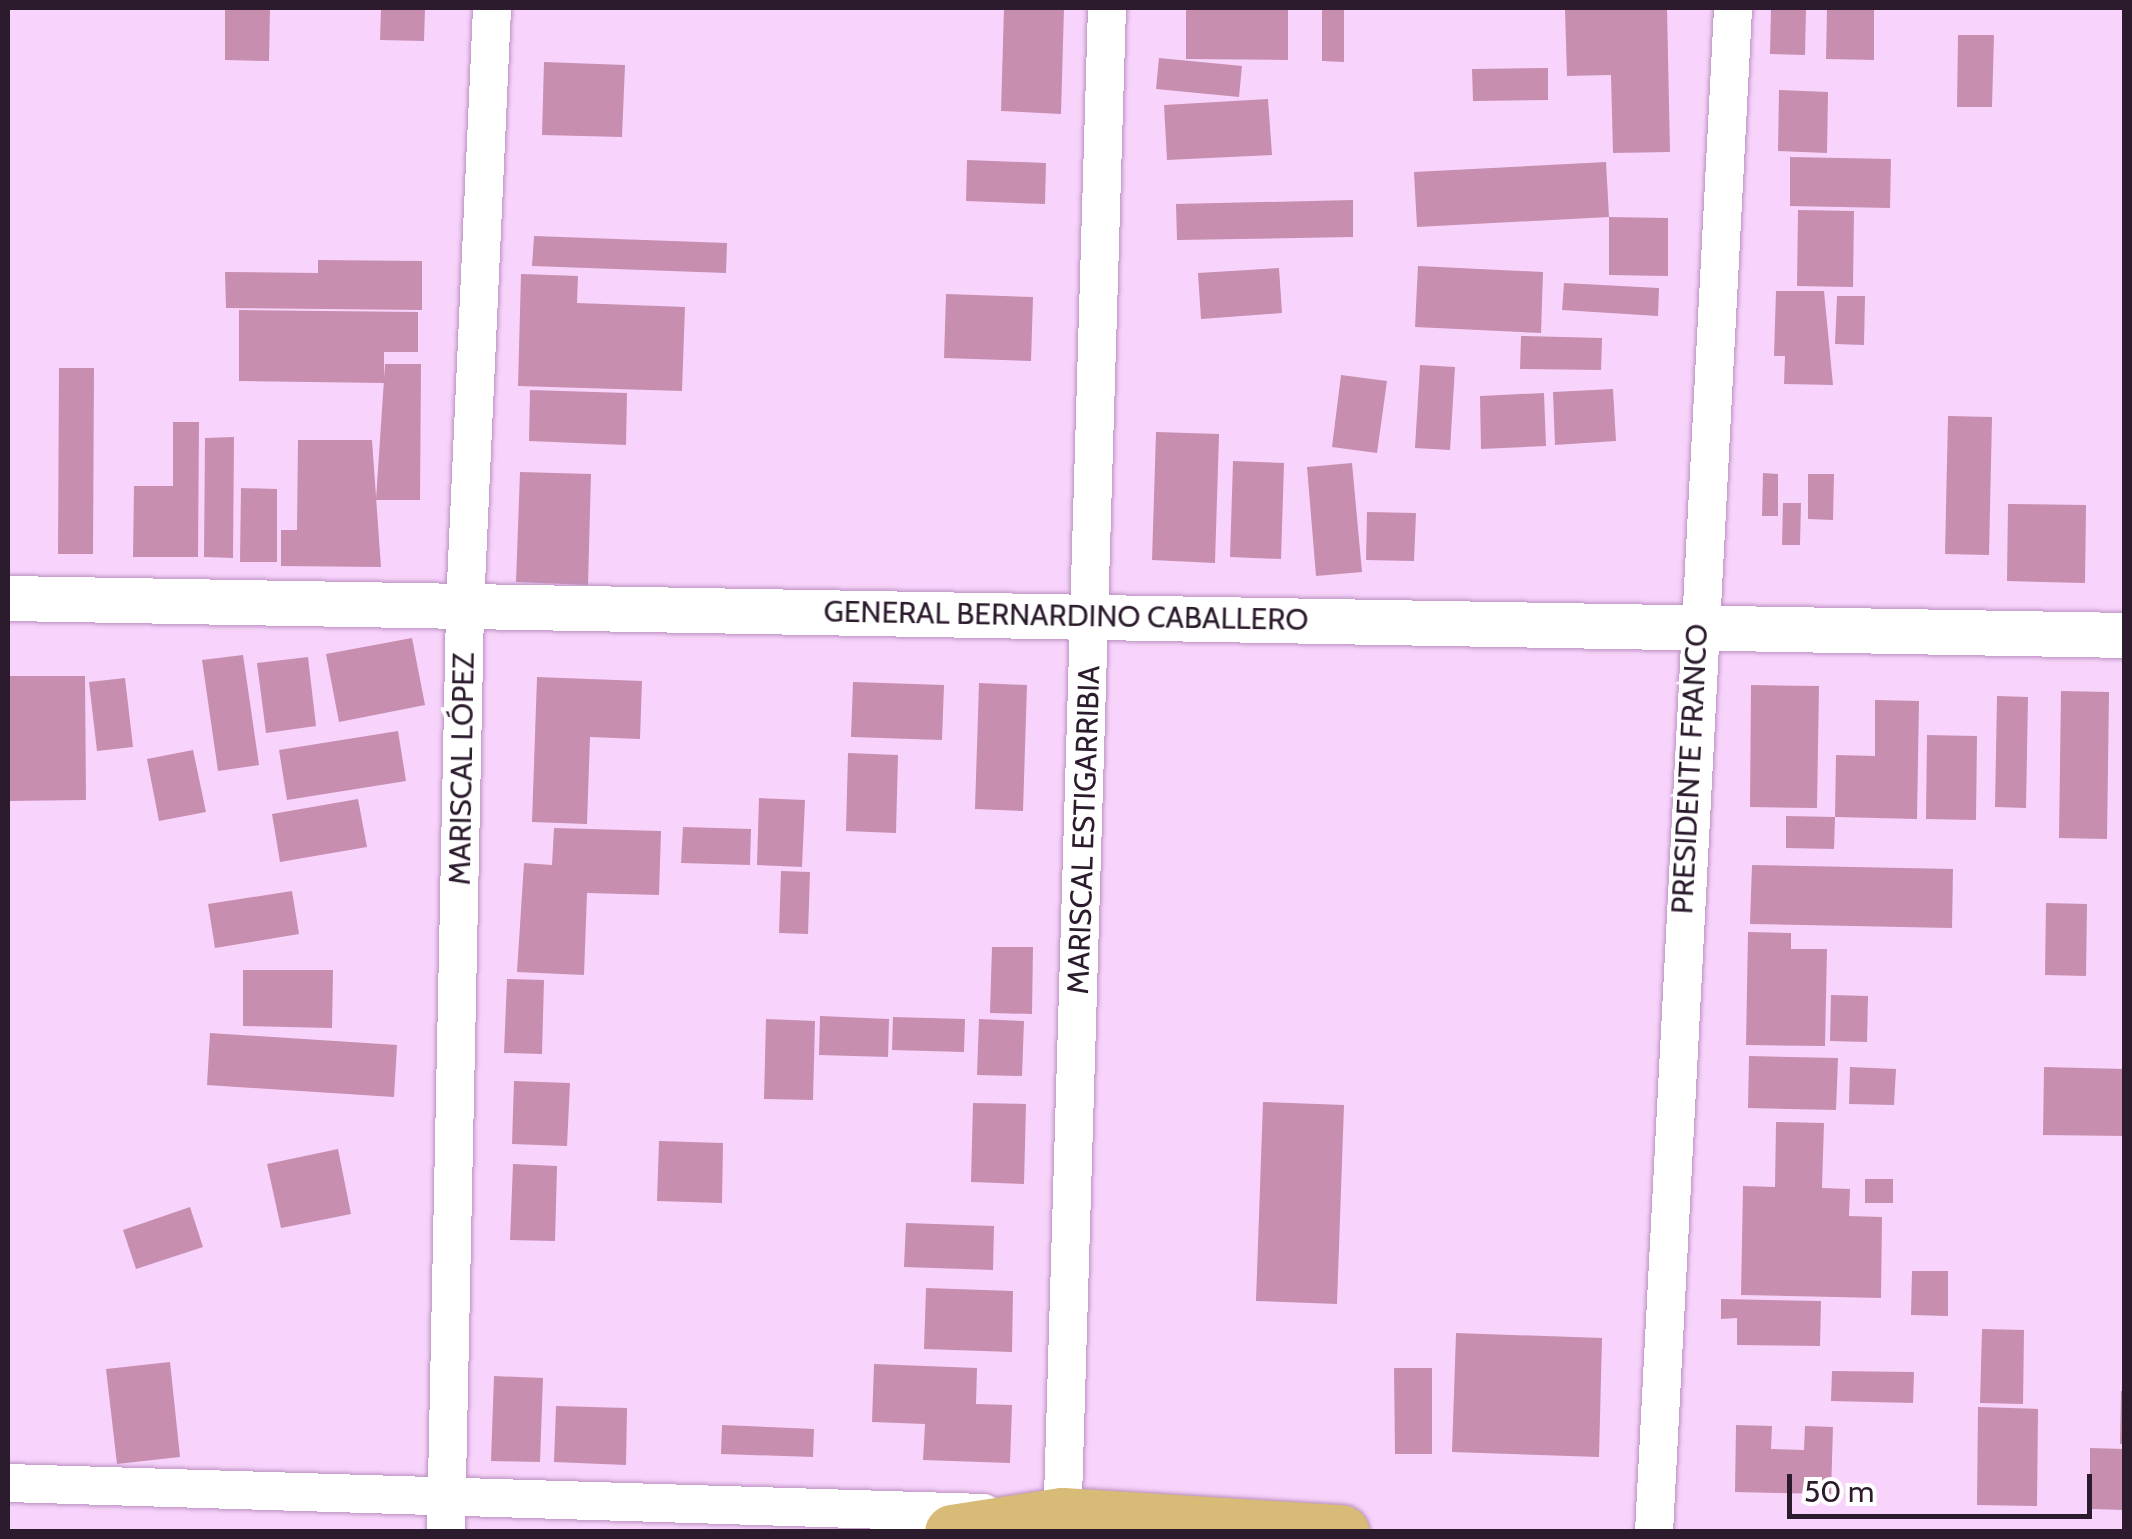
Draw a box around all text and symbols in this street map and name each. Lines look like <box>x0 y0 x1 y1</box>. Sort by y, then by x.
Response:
street label: GENERAL BERNARDINO CABALLERO <box>823 594 1309 638</box>
street label: PRESIDENTE FRANCO <box>1664 623 1716 915</box>
street label: MARISCAL LÓPEZ <box>442 652 482 886</box>
street label: MARISCAL ESTIGARRIBIA <box>1060 665 1108 995</box>
scale bar <box>1792 1454 2097 1516</box>
text: 50 m <box>1804 1473 1874 1510</box>

